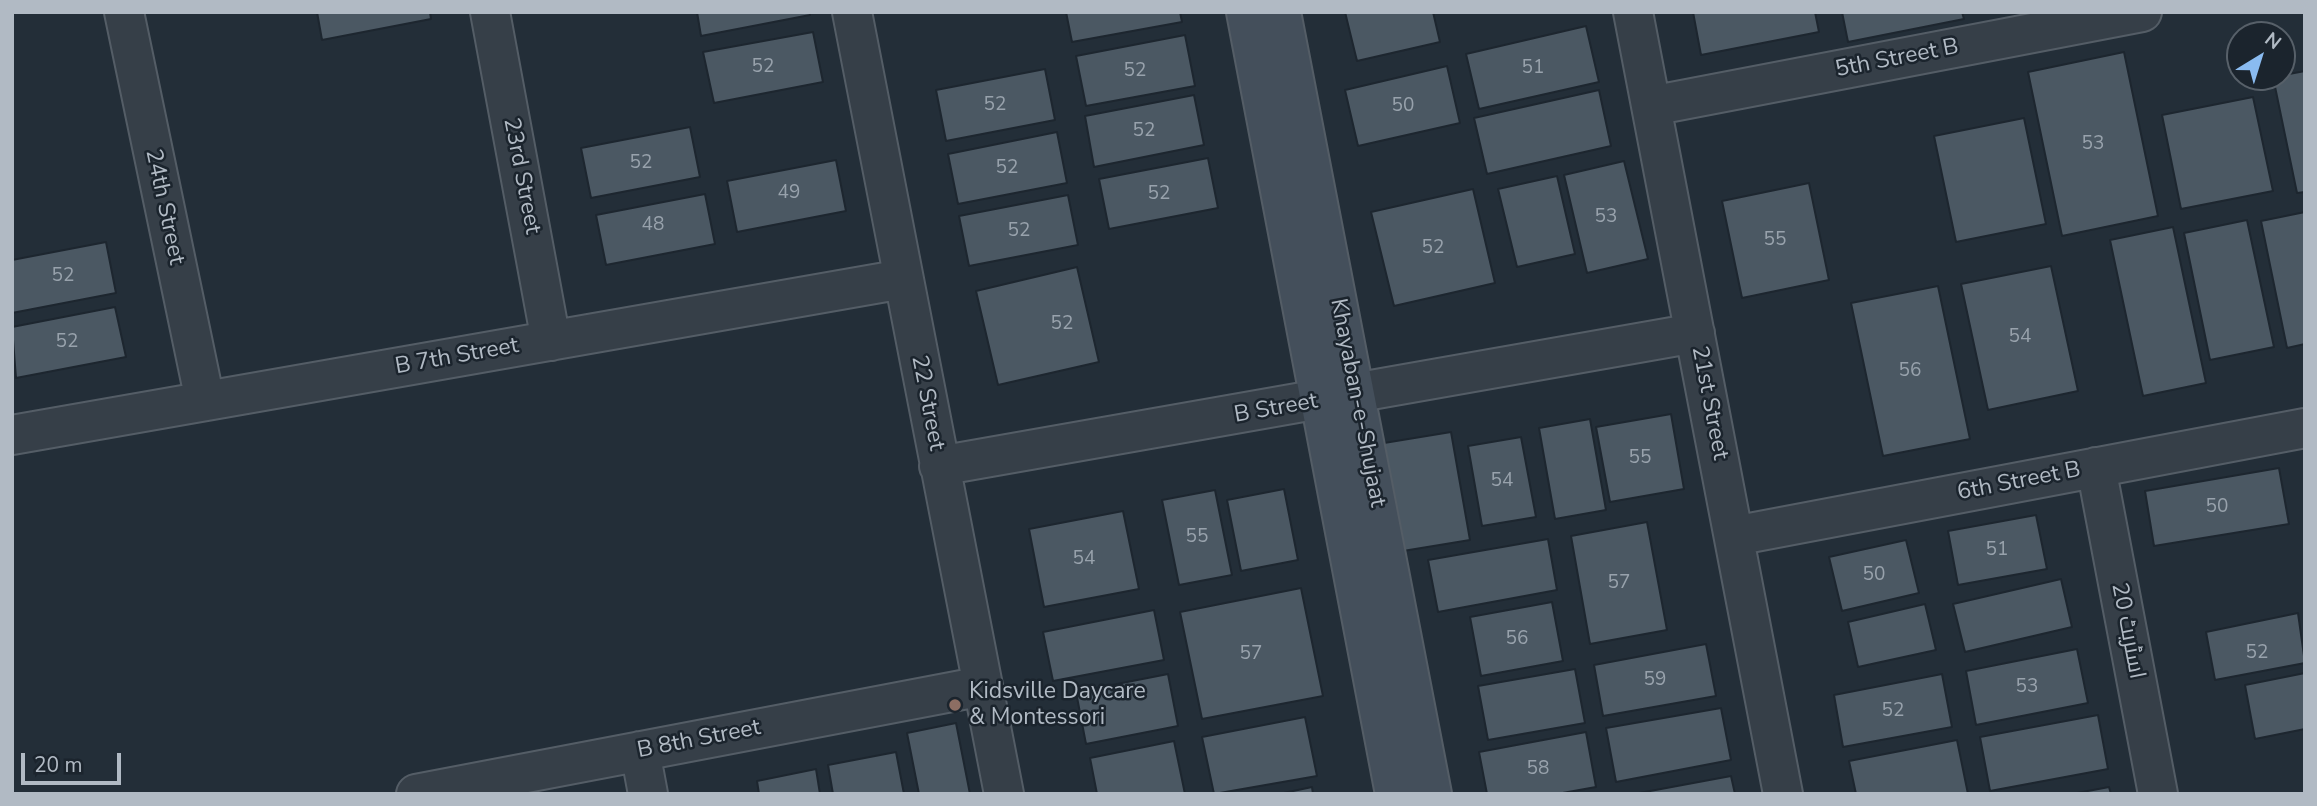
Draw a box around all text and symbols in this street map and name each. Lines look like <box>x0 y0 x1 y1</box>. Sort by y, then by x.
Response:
north arrow <box>2226 21 2296 91</box>
text: N <box>2259 26 2286 56</box>
street label: 5th Street B <box>1833 34 1961 84</box>
house number: 52 <box>752 56 774 78</box>
house number: 51 <box>1522 57 1544 79</box>
house number: 52 <box>1124 60 1146 82</box>
house number: 52 <box>984 94 1006 116</box>
house number: 50 <box>1392 95 1414 117</box>
street label: 23rd Street <box>496 116 546 236</box>
house number: 52 <box>1133 120 1155 142</box>
house number: 53 <box>2082 133 2104 155</box>
street label: 24th Street <box>138 147 190 267</box>
house number: 52 <box>630 152 652 174</box>
house number: 52 <box>996 157 1018 179</box>
house number: 49 <box>778 182 800 204</box>
house number: 52 <box>1148 183 1170 205</box>
house number: 53 <box>1595 206 1617 228</box>
house number: 48 <box>642 214 664 236</box>
house number: 52 <box>1008 220 1030 242</box>
house number: 55 <box>1764 229 1786 251</box>
house number: 52 <box>1422 237 1444 259</box>
house number: 52 <box>52 265 74 287</box>
street label: Khayaban-e-Shujaat <box>1323 296 1391 510</box>
house number: 52 <box>1051 313 1073 335</box>
house number: 54 <box>2009 326 2031 348</box>
house number: 52 <box>56 331 78 353</box>
street label: B 7th Street <box>393 333 521 381</box>
street label: 21st Street <box>1684 344 1734 462</box>
street label: 22 Street <box>904 353 950 453</box>
house number: 56 <box>1899 360 1921 382</box>
street label: B Street <box>1232 388 1320 430</box>
house number: 55 <box>1629 447 1651 469</box>
street label: 6th Street B <box>1955 457 2083 507</box>
house number: 54 <box>1491 470 1513 492</box>
house number: 50 <box>2206 496 2228 518</box>
house number: 55 <box>1186 526 1208 548</box>
house number: 51 <box>1986 539 2008 561</box>
house number: 54 <box>1073 548 1095 570</box>
house number: 50 <box>1863 564 1885 586</box>
house number: 57 <box>1608 572 1630 594</box>
street label: اسٹریٹ 20 <box>2104 581 2150 681</box>
house number: 56 <box>1506 628 1528 650</box>
house number: 52 <box>2246 642 2268 664</box>
house number: 57 <box>1240 643 1262 665</box>
house number: 59 <box>1644 669 1666 691</box>
house number: 53 <box>2016 676 2038 698</box>
place label: Kidsville Daycare & Montessori <box>969 678 1146 732</box>
marker: Kidsville Daycare & Montessori <box>947 697 963 713</box>
house number: 52 <box>1882 700 1904 722</box>
street label: B 8th Street <box>635 715 763 765</box>
scale bar <box>24 740 124 784</box>
text: 20 m <box>34 751 83 779</box>
house number: 58 <box>1527 758 1549 780</box>

